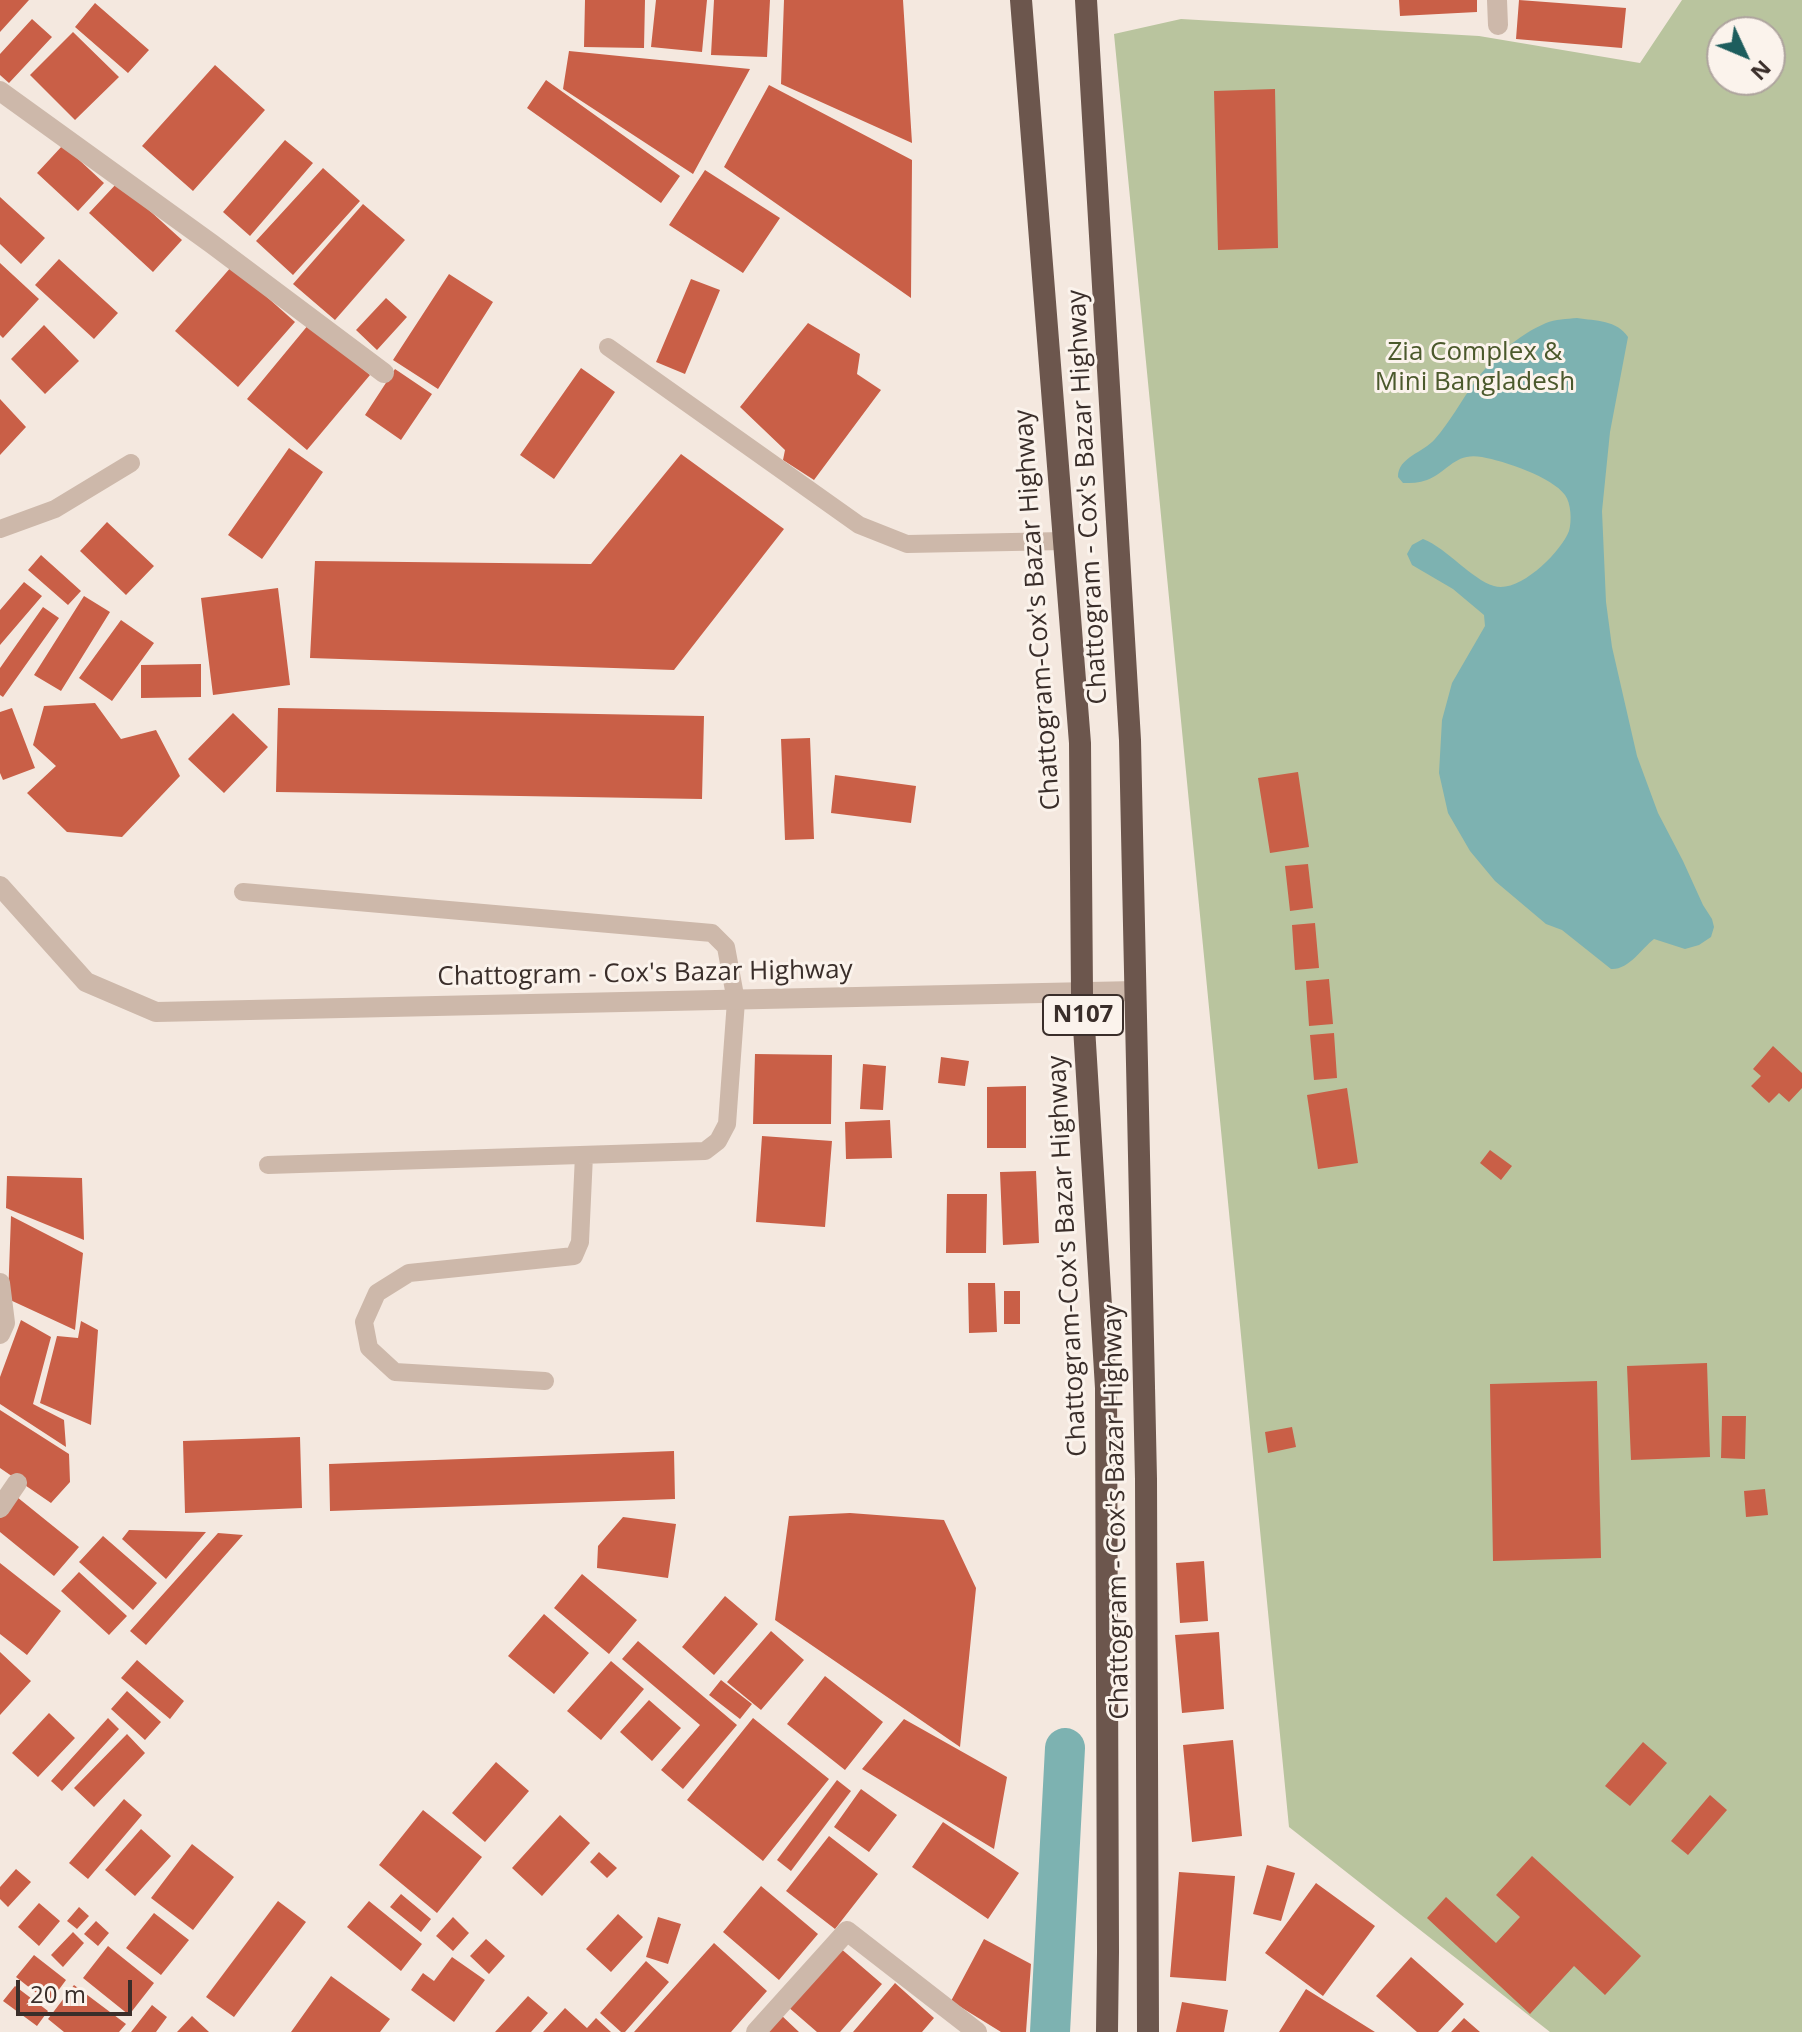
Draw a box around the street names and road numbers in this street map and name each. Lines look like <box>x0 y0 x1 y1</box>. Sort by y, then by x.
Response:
street label: Chattogram - Cox's Bazar Highway <box>1062 289 1114 705</box>
street label: Chattogram-Cox's Bazar Highway <box>1008 409 1068 811</box>
street label: Chattogram - Cox's Bazar Highway <box>437 955 853 993</box>
road number: N107 <box>1043 995 1123 1035</box>
street label: Chattogram-Cox's Bazar Highway <box>1042 1055 1094 1457</box>
street label: Chattogram - Cox's Bazar Highway <box>1098 1304 1136 1720</box>

